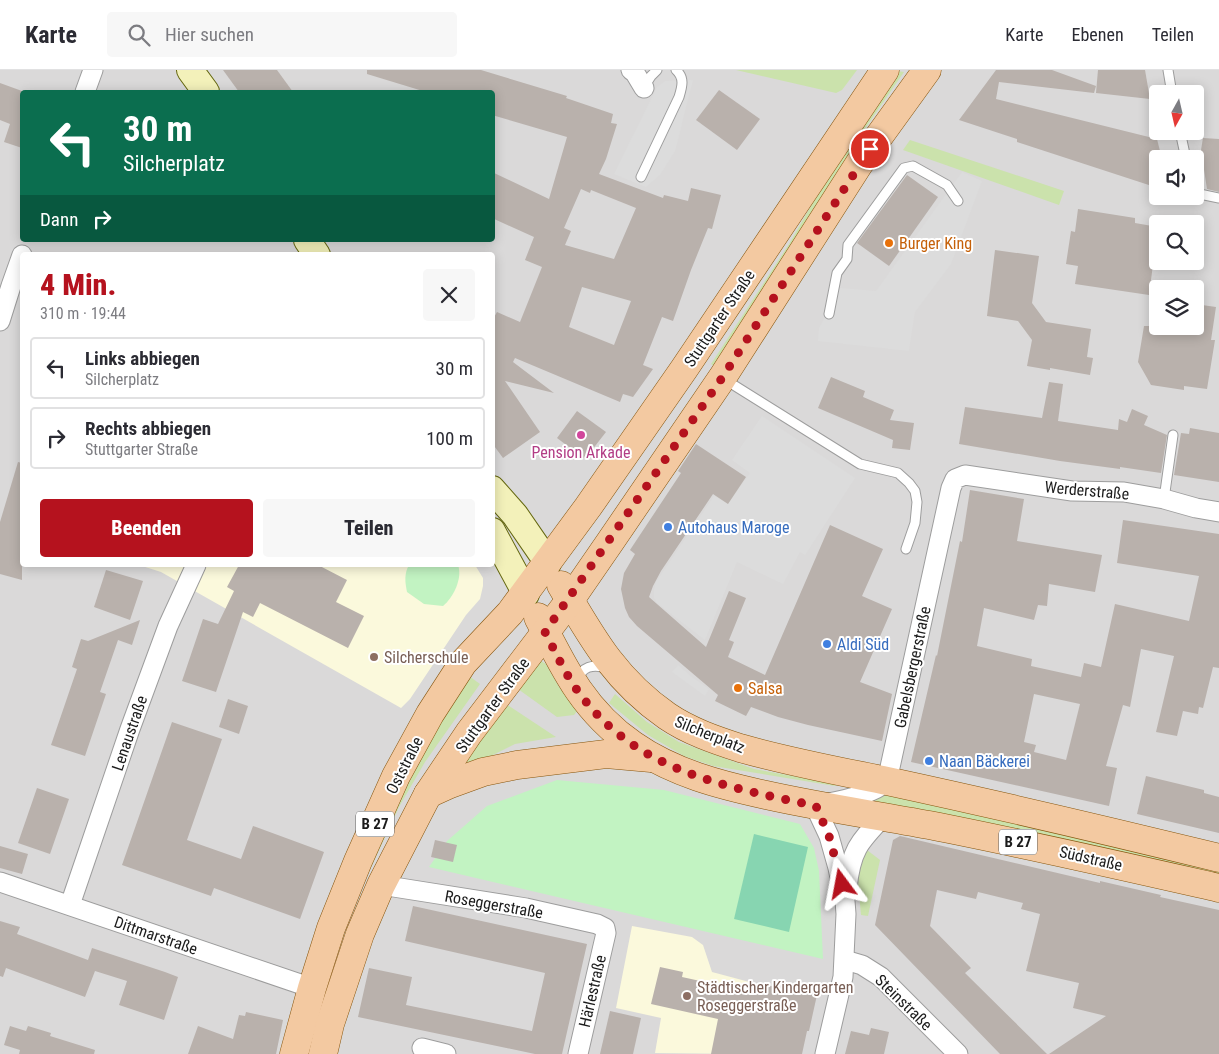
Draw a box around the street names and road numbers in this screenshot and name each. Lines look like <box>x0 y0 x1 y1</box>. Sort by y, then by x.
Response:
street label: Stuttgarter Straße <box>680 266 759 370</box>
street label: Werderstraße <box>1044 477 1130 504</box>
street label: Gabelsbergerstraße <box>890 604 935 730</box>
street label: Stuttgarter Straße <box>452 654 533 757</box>
street label: Lenaustraße <box>108 693 151 773</box>
street label: Silcherplatz <box>672 712 748 757</box>
street label: Oststraße <box>382 733 427 797</box>
road number: B 27 <box>356 812 394 836</box>
road number: B 27 <box>999 830 1037 854</box>
street label: Südstraße <box>1058 842 1124 875</box>
street label: Roseggerstraße <box>443 886 545 922</box>
street label: Dittmarstraße <box>112 912 200 959</box>
street label: Härlestraße <box>575 953 610 1029</box>
street label: Steinstraße <box>871 970 936 1034</box>

